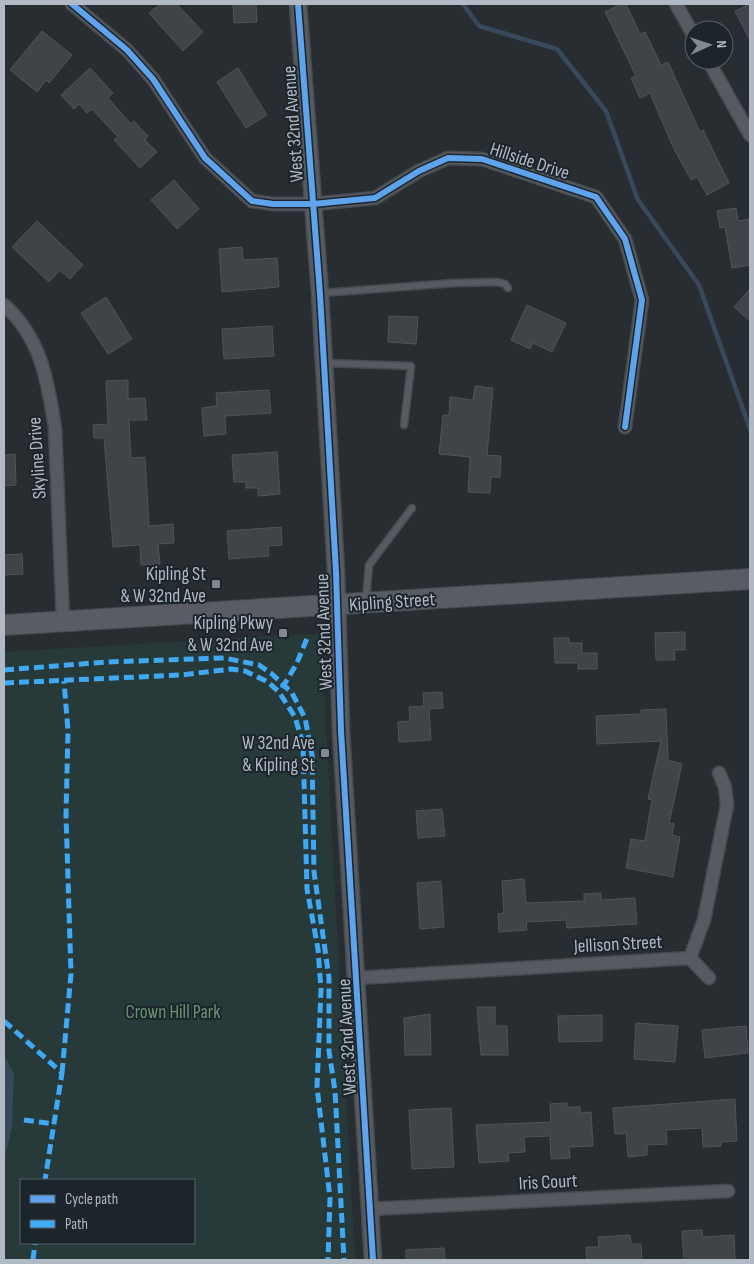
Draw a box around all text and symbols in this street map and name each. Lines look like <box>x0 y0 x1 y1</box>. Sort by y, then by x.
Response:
north arrow <box>684 20 734 70</box>
text: N <box>713 40 730 49</box>
street label: West 32nd Avenue <box>278 65 309 183</box>
street label: Hillside Drive <box>487 138 572 185</box>
street label: Skyline Drive <box>23 416 52 500</box>
place label: Kipling St & W 32nd Ave <box>120 563 206 608</box>
street label: West 32nd Avenue <box>311 573 338 691</box>
marker: Kipling St & W 32nd Ave <box>210 578 222 590</box>
street label: Kipling Street <box>348 588 436 617</box>
place label: Kipling Pkwy & W 32nd Ave <box>187 612 274 657</box>
marker: Kipling Pkwy & W 32nd Ave <box>277 627 289 639</box>
place label: W 32nd Ave & Kipling St <box>242 732 315 777</box>
marker: W 32nd Ave & Kipling St <box>319 747 331 759</box>
street label: Jellison Street <box>572 931 663 958</box>
street label: West 32nd Avenue <box>333 978 362 1096</box>
park label: Crown Hill Park <box>126 1001 221 1024</box>
street label: Iris Court <box>518 1169 578 1196</box>
legend <box>20 1179 195 1244</box>
text: Cycle path <box>65 1190 118 1209</box>
text: Path <box>65 1215 88 1234</box>

